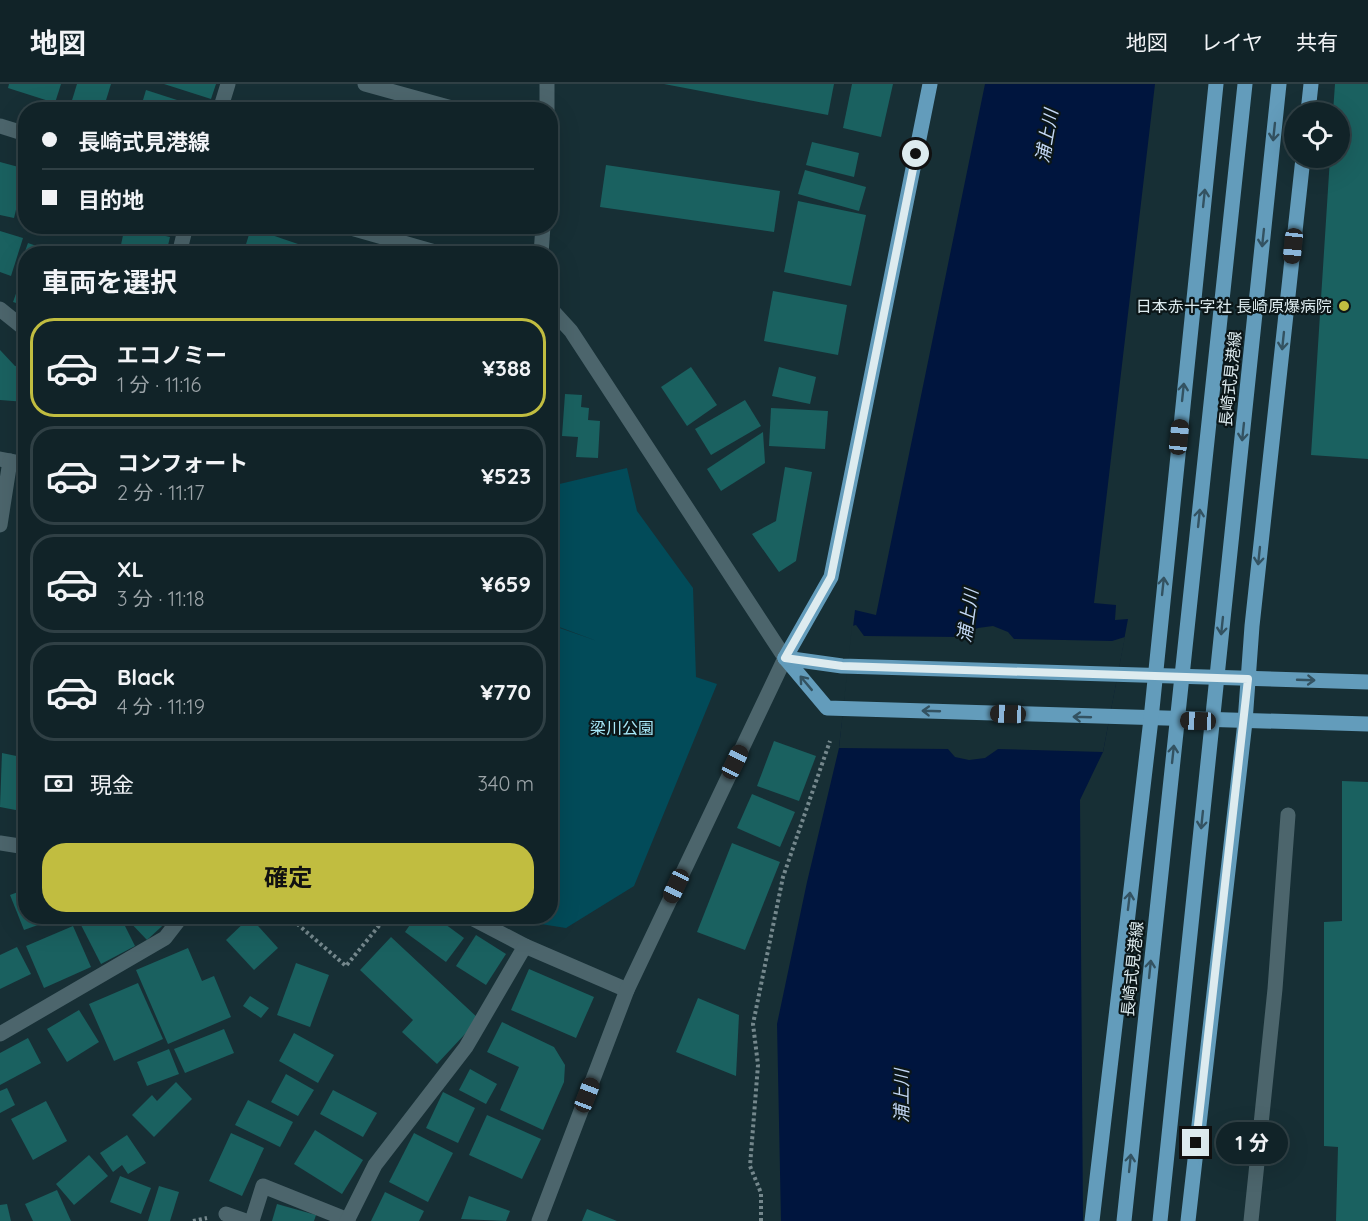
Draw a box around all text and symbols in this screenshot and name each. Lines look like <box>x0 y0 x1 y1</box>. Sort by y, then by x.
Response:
text: 地図 <box>30 25 86 60</box>
text: 地図 <box>1126 29 1168 55</box>
text: レイヤ <box>1201 29 1263 55</box>
text: 共有 <box>1296 29 1338 55</box>
map controls <box>1284 102 1350 168</box>
button: locate <box>1284 102 1350 168</box>
water label: 浦上川 <box>1030 105 1063 164</box>
one-way arrow <box>1268 122 1279 142</box>
text: 長崎式見港線 <box>78 128 210 156</box>
route start <box>902 140 929 167</box>
text: 目的地 <box>78 186 144 214</box>
one-way arrow <box>1199 189 1210 209</box>
car <box>1282 227 1304 265</box>
one-way arrow <box>1257 228 1268 248</box>
text: 車両を選択 <box>42 265 177 299</box>
place label: 日本赤十字社 長崎原爆病院 <box>1136 296 1332 316</box>
marker: 日本赤十字社 長崎原爆病院 <box>1337 299 1351 313</box>
street label: 長崎式見港線 <box>1215 330 1245 428</box>
one-way arrow <box>1277 330 1288 350</box>
icon: car <box>45 341 99 395</box>
text: エコノミー <box>117 341 227 369</box>
text: ¥388 <box>482 354 531 382</box>
text: 1 分 · 11:16 <box>117 372 201 397</box>
one-way arrow <box>1178 383 1189 403</box>
car <box>1168 418 1190 456</box>
one-way arrow <box>1237 422 1248 442</box>
icon: car <box>45 449 99 503</box>
text: コンフォート <box>117 449 248 477</box>
text: ¥523 <box>481 462 531 490</box>
text: 2 分 · 11:17 <box>117 480 205 505</box>
one-way arrow <box>1194 508 1205 528</box>
one-way arrow <box>1254 545 1265 565</box>
text: XL <box>117 555 144 583</box>
icon: car <box>45 557 99 611</box>
text: ¥659 <box>481 570 531 598</box>
one-way arrow <box>1158 577 1169 597</box>
text: 3 分 · 11:18 <box>117 586 205 611</box>
water label: 浦上川 <box>952 586 983 644</box>
one-way arrow <box>1217 616 1228 636</box>
text: Black <box>117 663 175 691</box>
icon: car <box>45 665 99 719</box>
one-way arrow <box>1296 675 1316 686</box>
one-way arrow <box>799 676 813 691</box>
text: ¥770 <box>480 678 531 706</box>
text: 4 分 · 11:19 <box>117 694 205 719</box>
car <box>990 704 1026 724</box>
one-way arrow <box>921 706 941 717</box>
one-way arrow <box>1073 711 1093 723</box>
car <box>1180 711 1216 731</box>
park label: 梁川公園 <box>590 718 654 738</box>
car <box>719 742 751 782</box>
one-way arrow <box>1168 745 1179 765</box>
icon: cash <box>42 767 75 800</box>
text: 現金 <box>90 771 134 799</box>
text: 340 m <box>477 771 534 796</box>
one-way arrow <box>1196 810 1207 830</box>
button: 確定 <box>42 843 534 912</box>
car <box>660 866 692 906</box>
one-way arrow <box>1124 892 1135 911</box>
street label: 長崎式見港線 <box>1117 920 1147 1018</box>
one-way arrow <box>1145 959 1156 979</box>
water label: 浦上川 <box>890 1067 913 1123</box>
car <box>572 1075 602 1115</box>
callout: 1 分 <box>1217 1122 1289 1164</box>
route end <box>1182 1129 1209 1156</box>
text: 1 分 <box>1235 1130 1269 1155</box>
one-way arrow <box>1125 1153 1136 1173</box>

